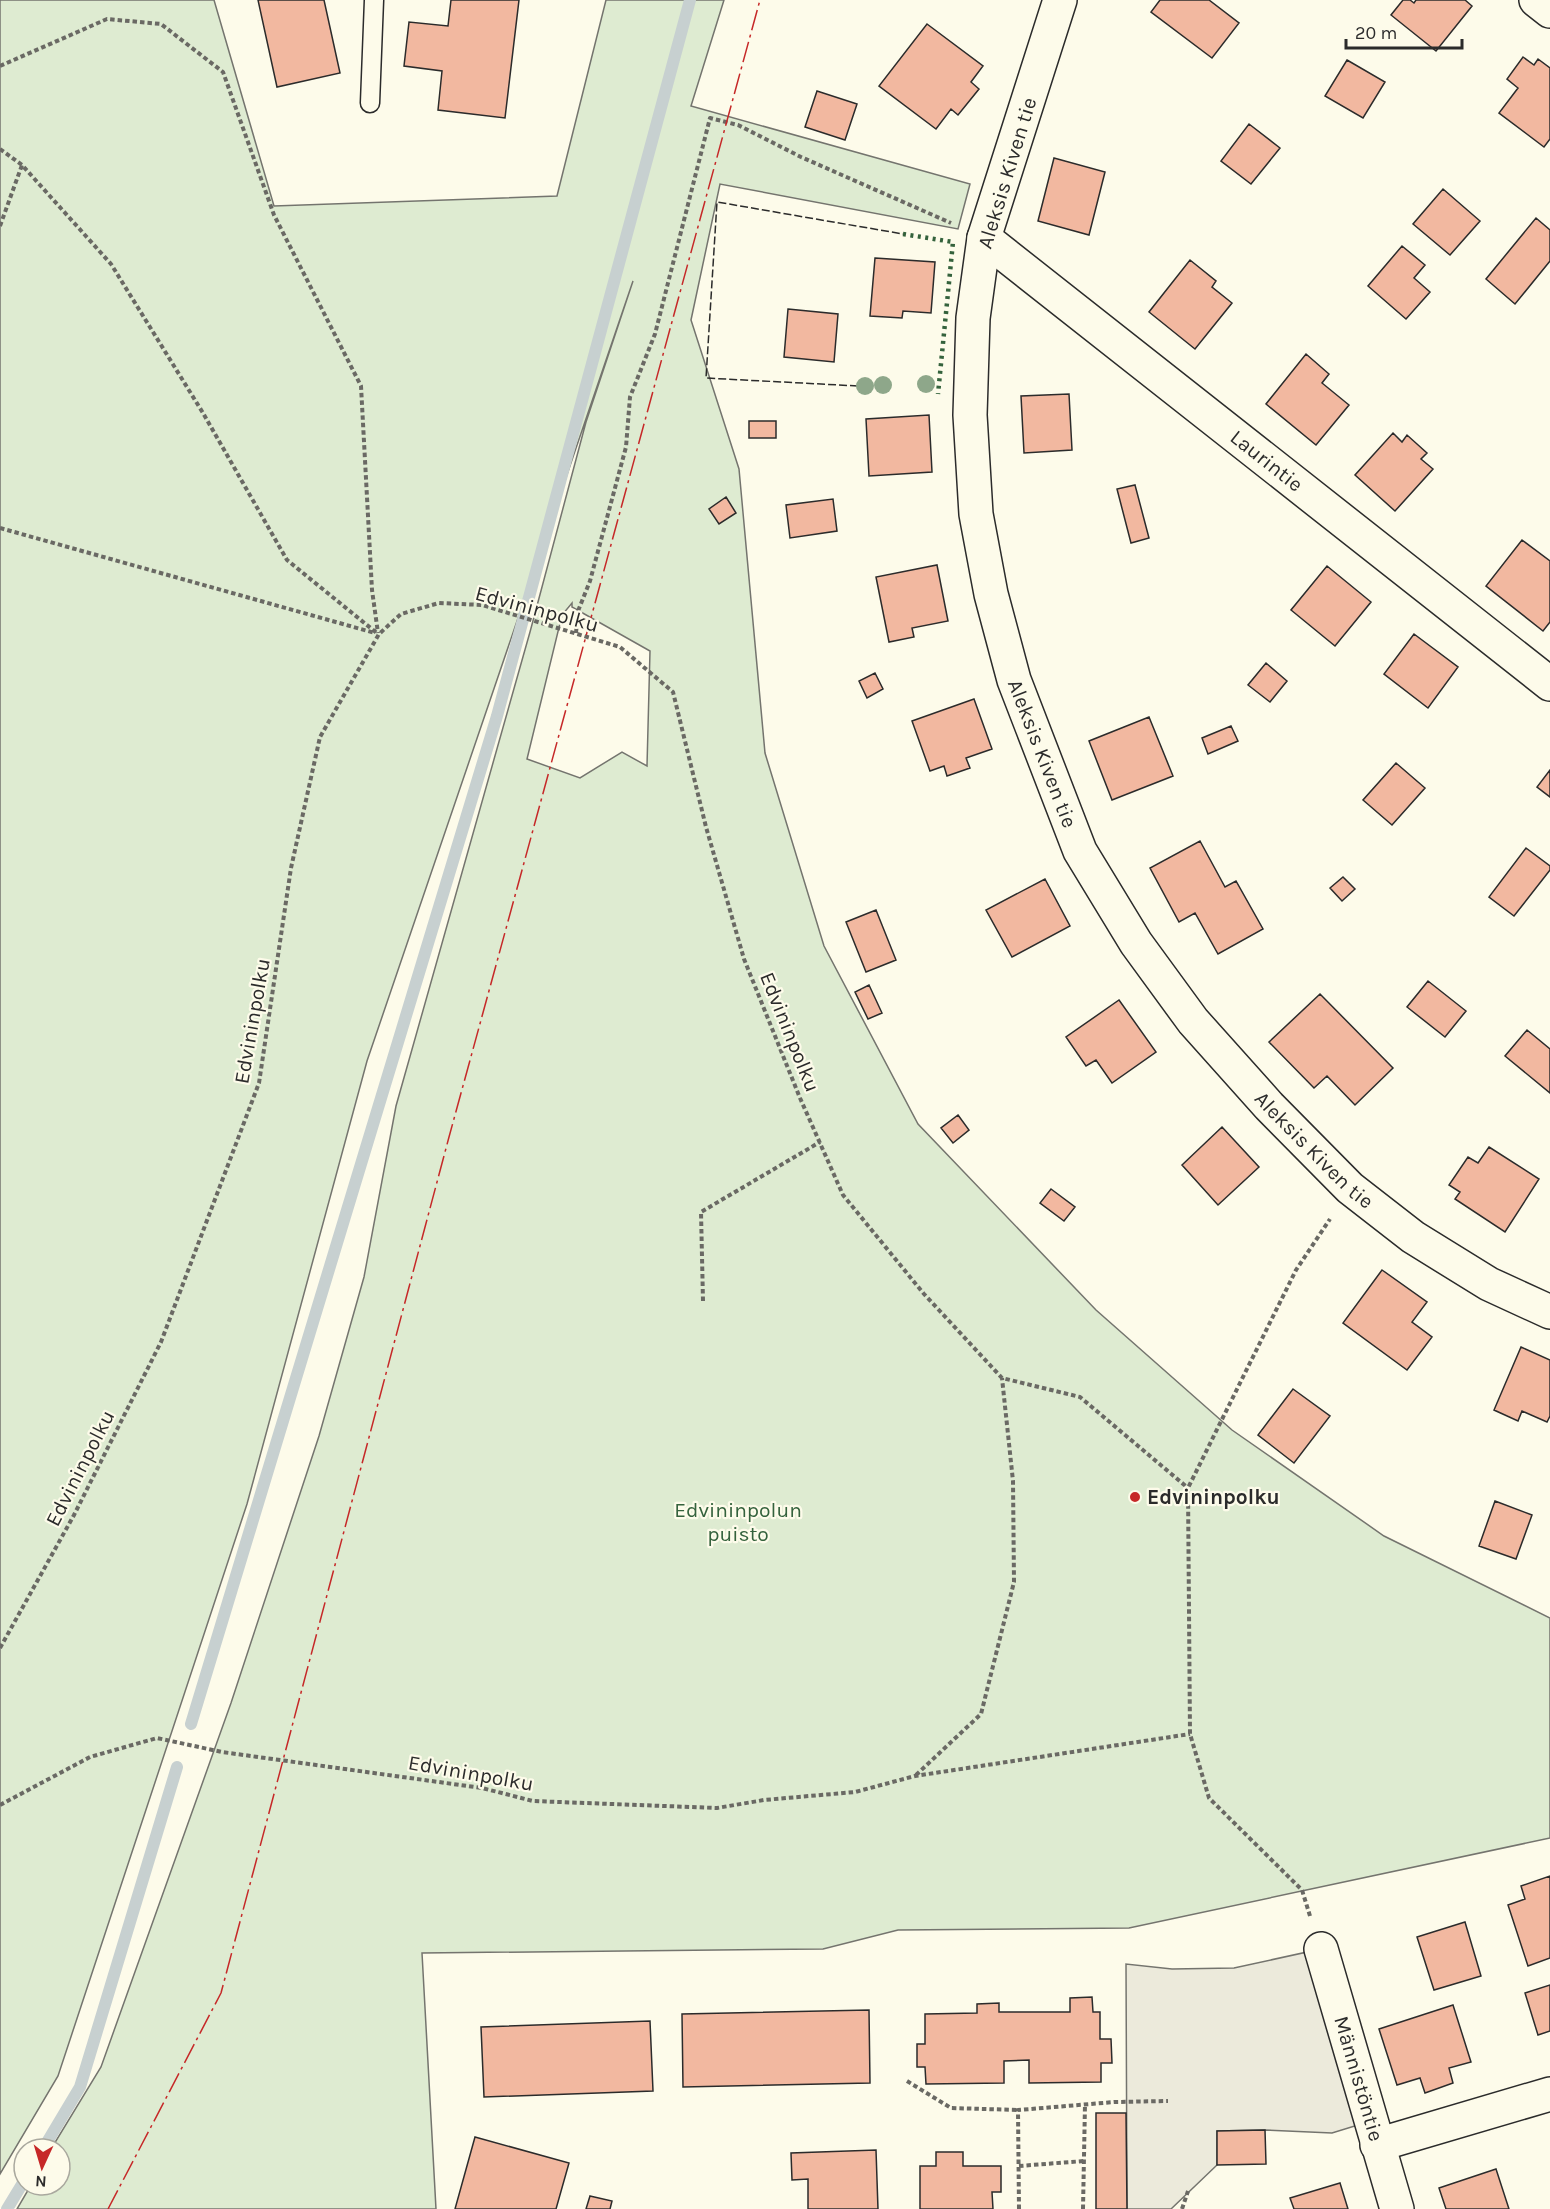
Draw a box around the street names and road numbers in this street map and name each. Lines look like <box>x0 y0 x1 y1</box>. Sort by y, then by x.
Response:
street label: Aleksis Kiven tie <box>973 95 1041 251</box>
street label: Laurintie <box>1226 425 1308 497</box>
street label: Edvininpolku <box>473 581 601 637</box>
street label: Aleksis Kiven tie <box>1003 676 1082 831</box>
street label: Edvininpolku <box>229 956 275 1086</box>
street label: Edvininpolku <box>755 969 825 1095</box>
street label: Aleksis Kiven tie <box>1250 1087 1378 1214</box>
street label: Edvininpolku <box>41 1406 119 1530</box>
street label: Edvininpolku <box>406 1750 536 1796</box>
street label: Männistöntie <box>1329 2013 1389 2144</box>

